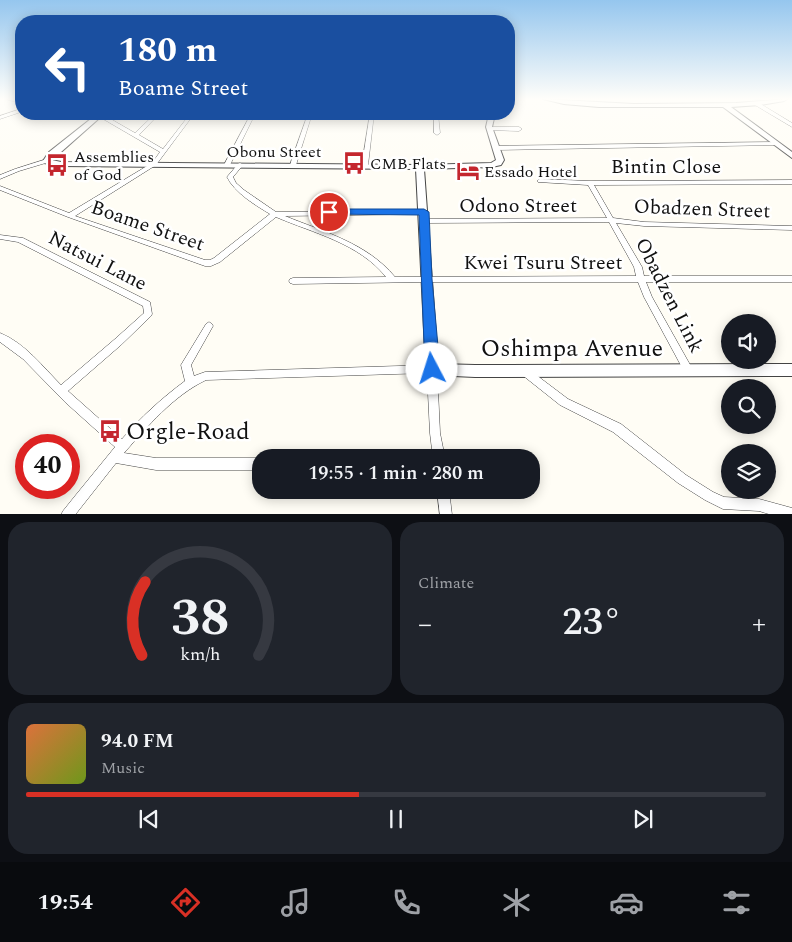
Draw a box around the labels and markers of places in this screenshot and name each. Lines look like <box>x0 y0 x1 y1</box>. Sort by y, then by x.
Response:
place label: Assemblies of God <box>74 145 154 187</box>
bus stop icon: CMB Flats <box>341 150 367 176</box>
bus stop icon: Assemblies of God <box>44 152 70 178</box>
place label: CMB Flats <box>370 152 446 176</box>
hotel icon: Essado Hotel <box>455 158 481 184</box>
place label: Essado Hotel <box>484 160 577 184</box>
pin <box>308 191 350 233</box>
place label: Orgle-Road <box>126 414 250 450</box>
bus stop icon: Orgle-Road <box>97 418 123 444</box>

